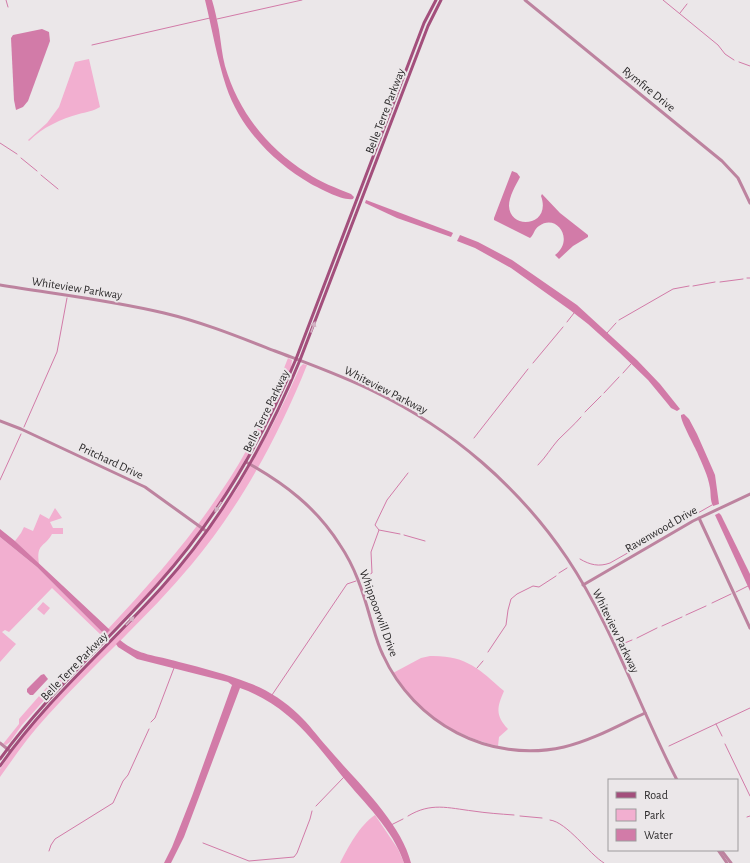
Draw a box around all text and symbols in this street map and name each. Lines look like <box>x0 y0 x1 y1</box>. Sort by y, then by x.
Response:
street label: Rymfire Drive <box>620 64 678 115</box>
street label: Belle Terre Parkway <box>363 67 408 156</box>
street label: Whiteview Parkway <box>31 275 123 302</box>
one-way arrow <box>310 320 316 332</box>
street label: Whiteview Parkway <box>342 364 430 417</box>
street label: Belle Terre Parkway <box>241 368 292 455</box>
street label: Pritchard Drive <box>77 441 145 481</box>
one-way arrow <box>214 501 222 512</box>
street label: Ravenwood Drive <box>623 504 699 554</box>
street label: Whippoorwill Drive <box>358 568 400 658</box>
street label: Whiteview Parkway <box>590 587 641 675</box>
one-way arrow <box>125 616 135 626</box>
street label: Belle Terre Parkway <box>38 629 110 703</box>
legend <box>608 779 738 851</box>
text: Road <box>644 789 668 801</box>
text: Park <box>644 809 665 821</box>
text: Water <box>644 829 673 841</box>

